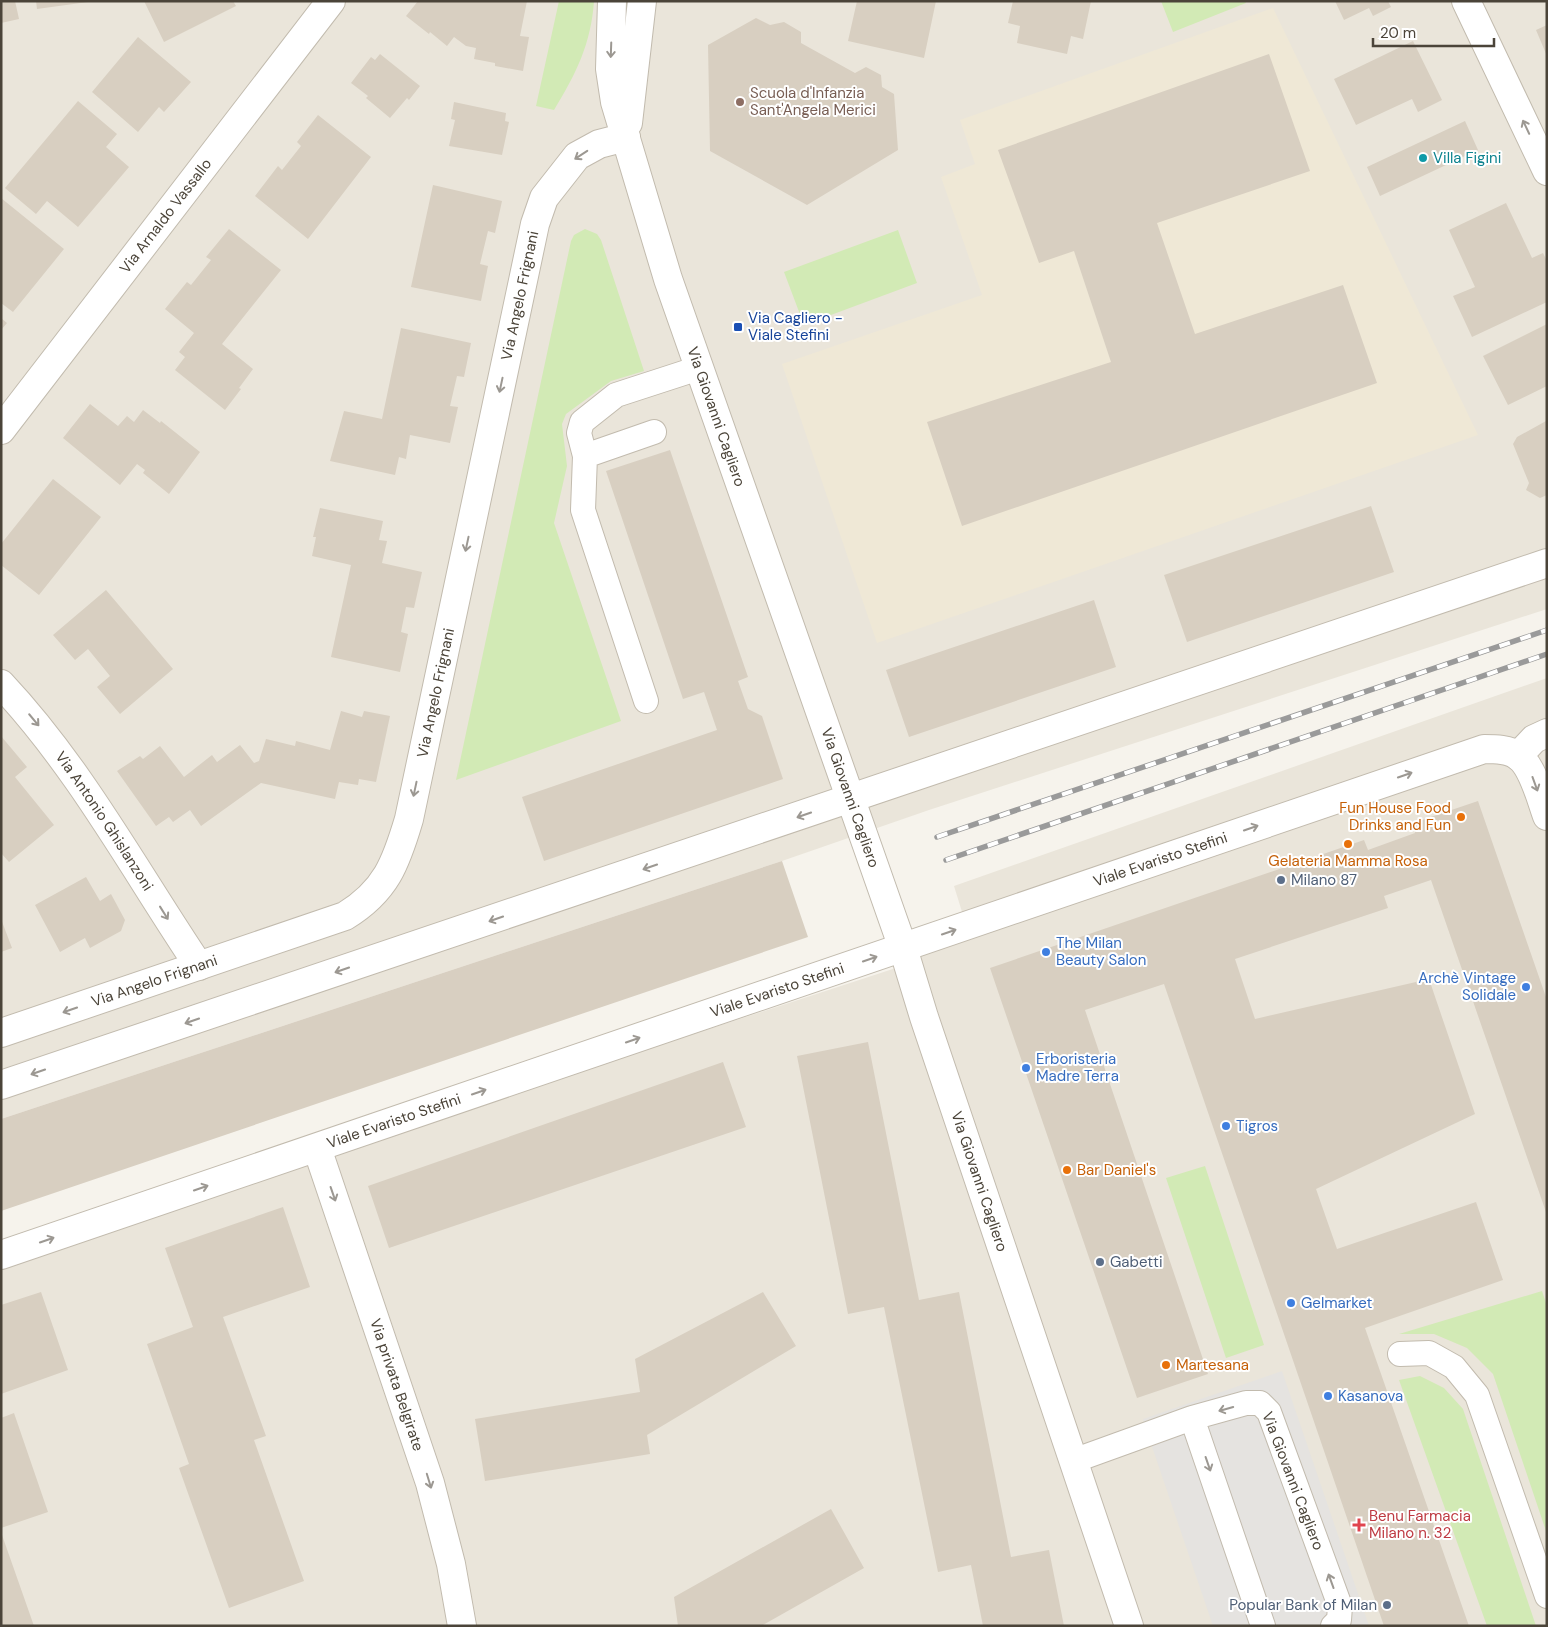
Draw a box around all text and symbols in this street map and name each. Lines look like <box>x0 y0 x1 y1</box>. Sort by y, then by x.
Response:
scale bar <box>1373 15 1494 47</box>
text: 20 m <box>1380 23 1416 43</box>
one-way arrow <box>606 42 615 58</box>
place label: Scuola d'Infanzia Sant'Angela Merici <box>750 83 876 120</box>
marker: Scuola d'Infanzia Sant'Angela Merici <box>734 96 746 108</box>
one-way arrow <box>1521 120 1530 135</box>
place label: Villa Figini <box>1433 148 1501 168</box>
one-way arrow <box>574 149 588 160</box>
marker: Villa Figini <box>1417 152 1429 164</box>
street label: Via Arnaldo Vassallo <box>115 154 216 278</box>
street label: Via Angelo Frignani <box>496 229 543 362</box>
place label: Via Cagliero - Viale Stefini <box>748 308 843 345</box>
marker: Via Cagliero - Viale Stefini <box>732 321 744 333</box>
street label: Via Giovanni Cagliero <box>683 344 750 489</box>
one-way arrow <box>495 377 505 393</box>
one-way arrow <box>462 536 471 552</box>
street label: Via Angelo Frignani <box>412 626 459 759</box>
one-way arrow <box>28 713 39 726</box>
street label: Via Giovanni Cagliero <box>816 725 884 870</box>
street label: Via Antonio Ghislanzoni <box>51 747 158 895</box>
one-way arrow <box>1397 770 1413 780</box>
one-way arrow <box>1531 776 1540 792</box>
one-way arrow <box>410 780 419 796</box>
place label: Fun House Food Drinks and Fun <box>1339 798 1451 835</box>
one-way arrow <box>797 811 813 820</box>
marker: Fun House Food Drinks and Fun <box>1455 811 1467 823</box>
one-way arrow <box>1243 823 1259 832</box>
street label: Viale Evaristo Stefini <box>1091 827 1230 892</box>
marker: Gelateria Mamma Rosa <box>1342 838 1354 850</box>
place label: Gelateria Mamma Rosa <box>1268 851 1428 871</box>
one-way arrow <box>643 863 659 872</box>
place label: Milano 87 <box>1291 870 1357 890</box>
marker: Milano 87 <box>1275 874 1287 886</box>
one-way arrow <box>159 905 169 919</box>
one-way arrow <box>489 914 505 924</box>
one-way arrow <box>940 927 956 936</box>
place label: The Milan Beauty Salon <box>1056 933 1146 970</box>
marker: The Milan Beauty Salon <box>1040 946 1052 958</box>
street label: Via Angelo Frignani <box>89 950 220 1012</box>
one-way arrow <box>861 953 877 963</box>
street label: Viale Evaristo Stefini <box>707 958 847 1022</box>
one-way arrow <box>335 966 351 975</box>
place label: Archè Vintage Solidale <box>1418 968 1516 1005</box>
marker: Archè Vintage Solidale <box>1520 981 1532 993</box>
one-way arrow <box>63 1006 78 1015</box>
one-way arrow <box>185 1016 201 1026</box>
one-way arrow <box>625 1034 641 1044</box>
place label: Erboristeria Madre Terra <box>1036 1049 1119 1086</box>
marker: Erboristeria Madre Terra <box>1020 1062 1032 1074</box>
one-way arrow <box>31 1068 47 1078</box>
one-way arrow <box>471 1087 487 1096</box>
street label: Viale Evaristo Stefini <box>324 1089 463 1153</box>
street label: Via Giovanni Cagliero <box>946 1109 1012 1254</box>
place label: Tigros <box>1236 1116 1278 1136</box>
marker: Tigros <box>1220 1120 1232 1132</box>
place label: Bar Daniel's <box>1077 1160 1156 1180</box>
marker: Bar Daniel's <box>1061 1164 1073 1176</box>
one-way arrow <box>193 1183 209 1192</box>
one-way arrow <box>329 1186 338 1201</box>
one-way arrow <box>39 1235 55 1244</box>
place label: Gabetti <box>1110 1252 1163 1272</box>
marker: Gabetti <box>1094 1256 1106 1268</box>
place label: Gelmarket <box>1301 1293 1373 1313</box>
marker: Gelmarket <box>1285 1297 1297 1309</box>
street label: Via privata Belgirate <box>365 1316 429 1454</box>
place label: Martesana <box>1176 1355 1249 1375</box>
marker: Martesana <box>1160 1359 1172 1371</box>
place label: Kasanova <box>1338 1386 1403 1406</box>
marker: Kasanova <box>1322 1390 1334 1402</box>
one-way arrow <box>1218 1404 1234 1414</box>
street label: Via Giovanni Cagliero <box>1257 1409 1329 1553</box>
one-way arrow <box>1203 1456 1213 1472</box>
one-way arrow <box>425 1472 435 1488</box>
place label: Benu Farmacia Milano n. 32 <box>1369 1506 1471 1543</box>
marker: Benu Farmacia Milano n. 32 <box>1353 1519 1365 1531</box>
one-way arrow <box>1326 1574 1335 1589</box>
place label: Popular Bank of Milan <box>1229 1595 1377 1615</box>
marker: Popular Bank of Milan <box>1381 1599 1393 1611</box>

